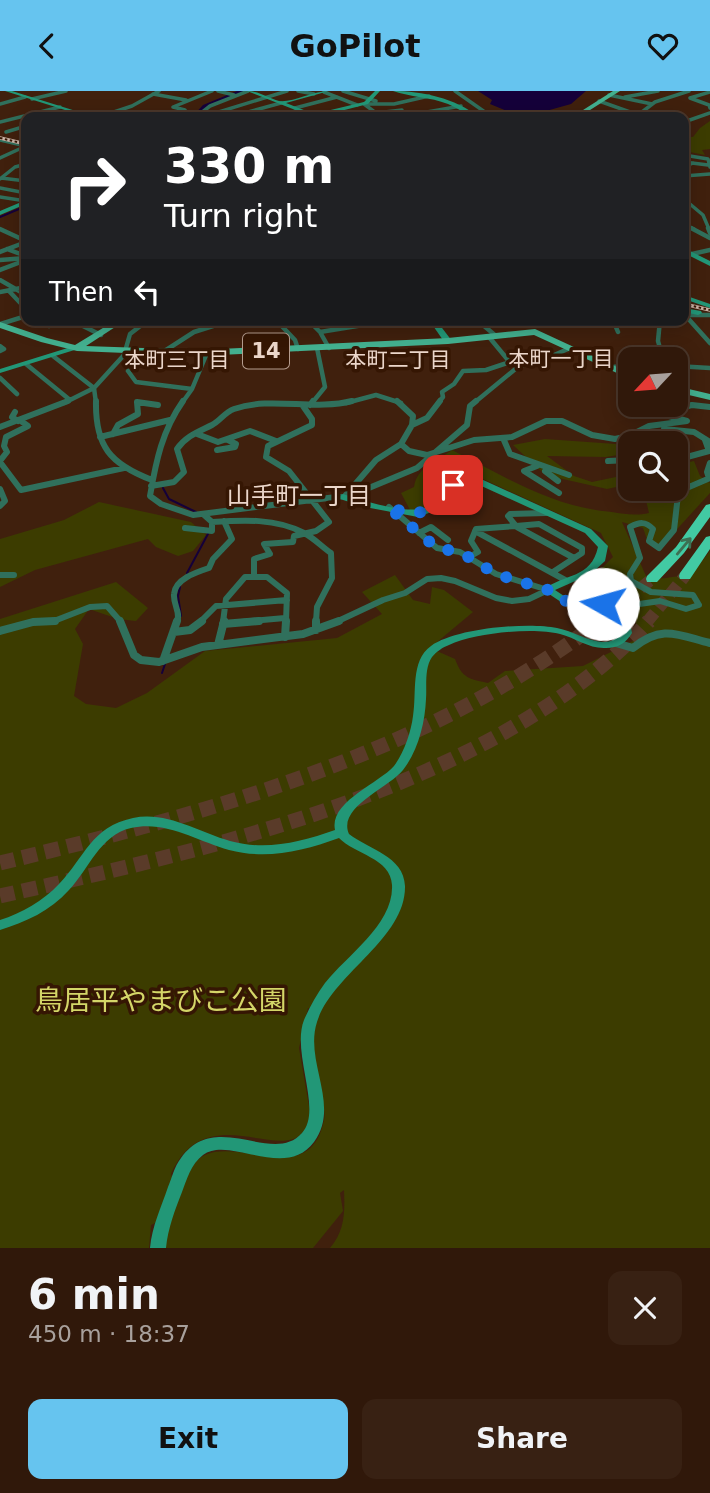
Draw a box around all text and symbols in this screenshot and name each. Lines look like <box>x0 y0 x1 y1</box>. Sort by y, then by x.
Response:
icon: back <box>28 27 66 65</box>
text: GoPilot <box>290 27 420 65</box>
icon: heart <box>644 27 682 65</box>
text: 330 m <box>164 138 334 195</box>
icon: right <box>49 140 140 231</box>
text: Turn right <box>164 197 317 235</box>
icon: left <box>128 273 166 311</box>
text: Then <box>49 277 114 307</box>
road number: 14 <box>243 334 289 369</box>
district label: 本町一丁目 <box>509 347 614 371</box>
north arrow <box>618 347 688 417</box>
map controls <box>618 347 688 501</box>
district label: 本町三丁目 <box>125 348 230 372</box>
district label: 本町二丁目 <box>346 348 451 372</box>
button: search <box>618 431 688 501</box>
pin <box>423 455 483 515</box>
icon: arrive <box>434 466 472 504</box>
district label: 山手町一丁目 <box>227 482 371 510</box>
one-way arrow <box>676 537 691 555</box>
position arrow <box>566 567 640 641</box>
park label: 鳥居平やまびこ公園 <box>35 984 287 1017</box>
text: 6 min <box>28 1270 160 1319</box>
button: close <box>608 1271 682 1345</box>
text: 450 m · 18:37 <box>28 1321 190 1347</box>
button: Exit <box>28 1399 348 1479</box>
button: Share <box>362 1399 682 1479</box>

